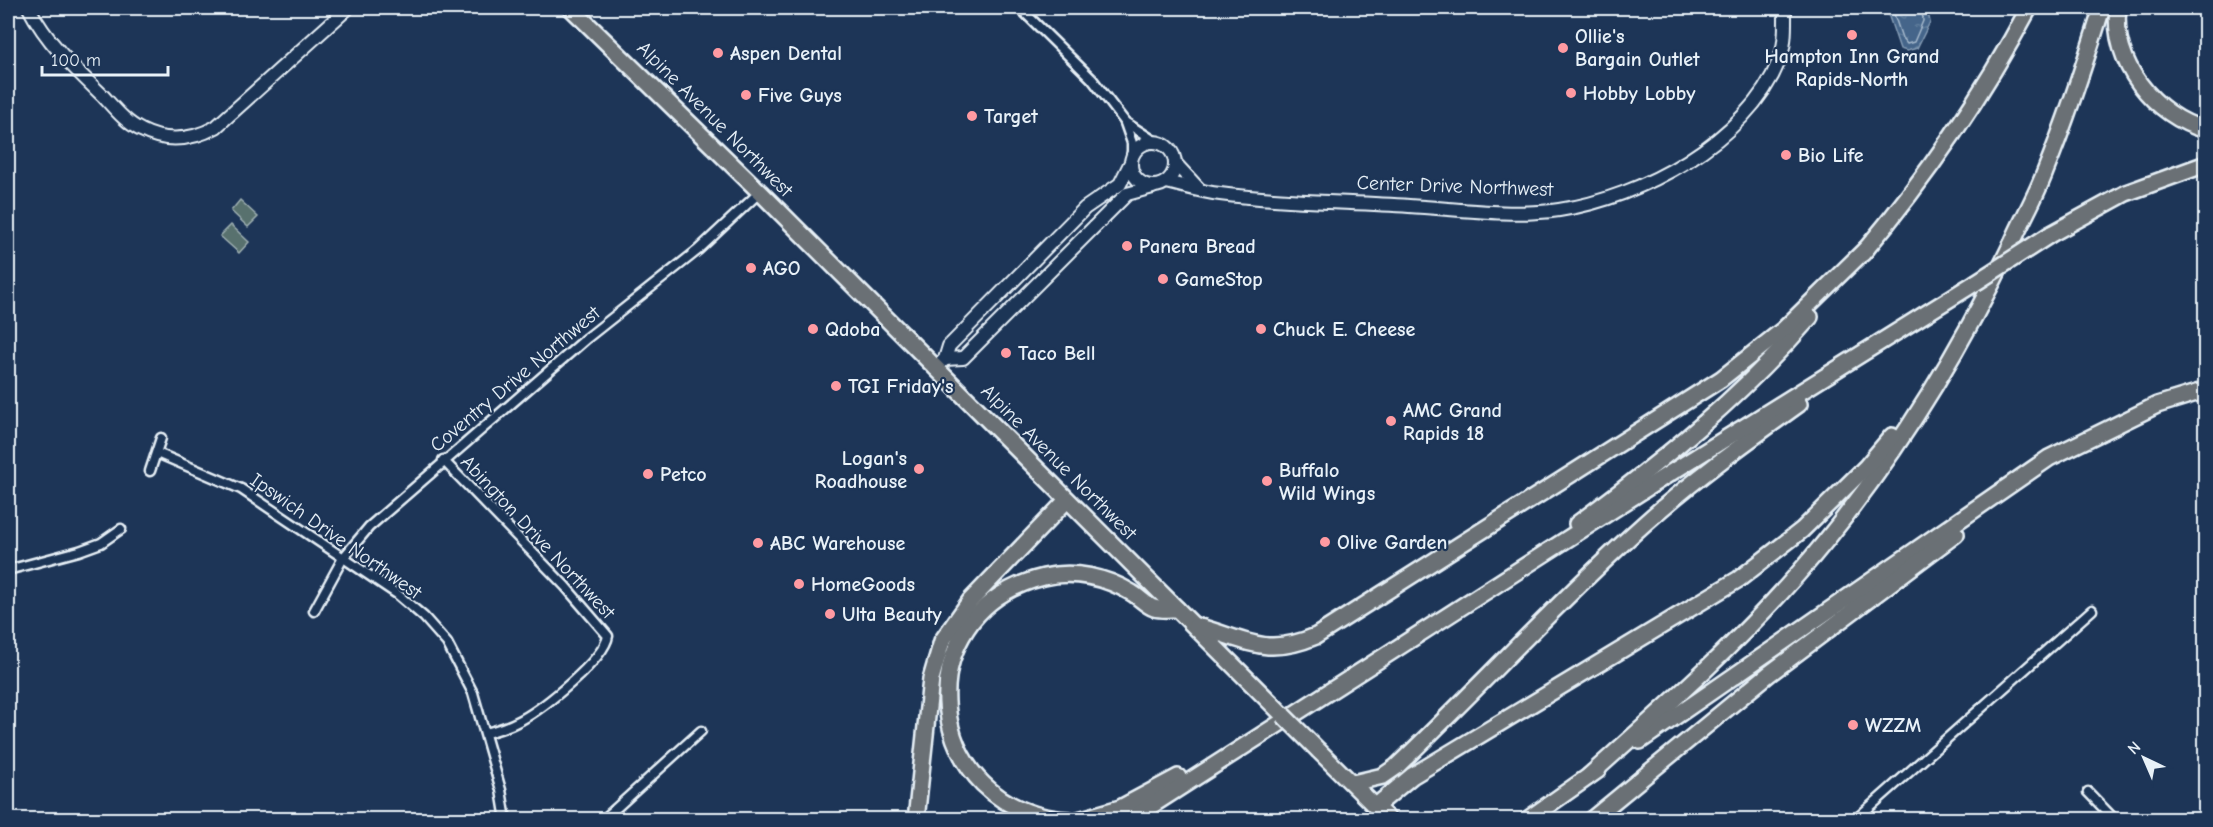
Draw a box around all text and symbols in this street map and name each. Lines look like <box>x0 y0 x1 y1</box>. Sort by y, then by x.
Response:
place label: Ollie's Bargain Outlet <box>1575 25 1700 71</box>
marker: Hampton Inn Grand Rapids-North <box>1845 28 1859 42</box>
street label: Alpine Avenue Northwest <box>633 37 798 202</box>
scale bar <box>42 39 168 77</box>
marker: Ollie's Bargain Outlet <box>1556 41 1570 55</box>
place label: Aspen Dental <box>730 42 842 65</box>
place label: Hampton Inn Grand Rapids-North <box>1764 45 1940 91</box>
marker: Aspen Dental <box>711 46 725 60</box>
text: 100 m <box>51 50 101 71</box>
place label: Hobby Lobby <box>1583 82 1696 105</box>
place label: Five Guys <box>758 84 842 107</box>
marker: Hobby Lobby <box>1564 86 1578 100</box>
marker: Five Guys <box>739 88 753 102</box>
place label: Target <box>984 105 1038 128</box>
marker: Target <box>965 109 979 123</box>
place label: Bio Life <box>1798 144 1864 167</box>
marker: Bio Life <box>1779 148 1793 162</box>
street label: Center Drive Northwest <box>1356 171 1555 201</box>
place label: Panera Bread <box>1139 235 1256 258</box>
marker: Panera Bread <box>1120 239 1134 253</box>
place label: AGO <box>763 257 801 280</box>
marker: AGO <box>744 261 758 275</box>
place label: GameStop <box>1175 268 1263 291</box>
marker: GameStop <box>1156 272 1170 286</box>
street label: Coventry Drive Northwest <box>425 300 606 457</box>
place label: Qdoba <box>825 318 880 341</box>
place label: Chuck E. Cheese <box>1273 318 1416 341</box>
marker: Qdoba <box>806 322 820 336</box>
marker: Chuck E. Cheese <box>1254 322 1268 336</box>
place label: Taco Bell <box>1018 342 1095 365</box>
marker: Taco Bell <box>999 346 1013 360</box>
place label: TGI Friday's <box>848 375 954 398</box>
marker: TGI Friday's <box>829 379 843 393</box>
street label: Alpine Avenue Northwest <box>977 380 1142 545</box>
place label: AMC Grand Rapids 18 <box>1403 399 1502 445</box>
marker: AMC Grand Rapids 18 <box>1384 414 1398 428</box>
place label: Logan's Roadhouse <box>815 447 907 493</box>
street label: Abington Drive Northwest <box>456 450 621 625</box>
place label: Buffalo Wild Wings <box>1279 459 1375 505</box>
marker: Logan's Roadhouse <box>912 462 926 476</box>
place label: Petco <box>660 463 707 486</box>
marker: Petco <box>641 467 655 481</box>
street label: Ipswich Drive Northwest <box>246 468 427 605</box>
marker: Buffalo Wild Wings <box>1260 474 1274 488</box>
place label: Olive Garden <box>1337 531 1447 554</box>
place label: ABC Warehouse <box>770 532 906 555</box>
marker: Olive Garden <box>1318 535 1332 549</box>
marker: ABC Warehouse <box>751 536 765 550</box>
place label: HomeGoods <box>811 573 915 596</box>
marker: HomeGoods <box>792 577 806 591</box>
place label: Ulta Beauty <box>842 603 943 626</box>
marker: Ulta Beauty <box>823 607 837 621</box>
place label: WZZM <box>1865 714 1921 737</box>
marker: WZZM <box>1846 718 1860 732</box>
north arrow <box>2114 728 2174 788</box>
text: N <box>2124 738 2144 758</box>

